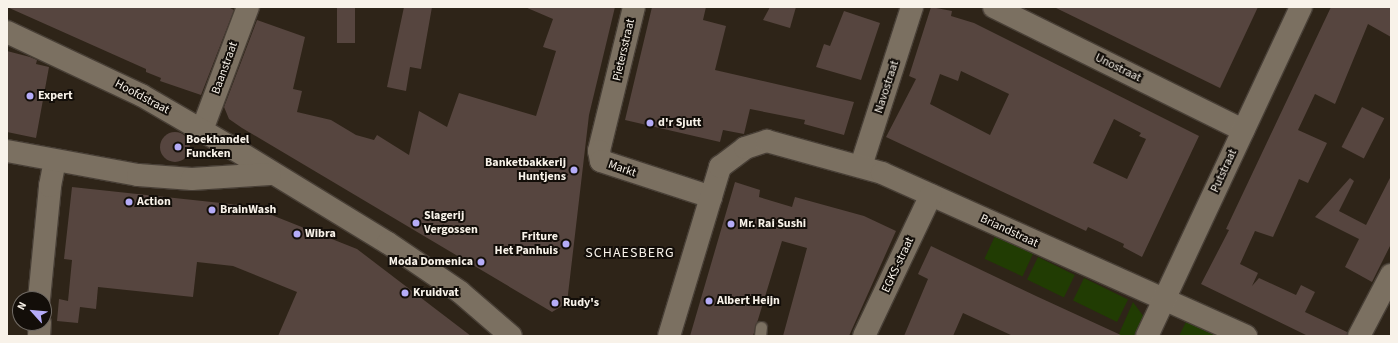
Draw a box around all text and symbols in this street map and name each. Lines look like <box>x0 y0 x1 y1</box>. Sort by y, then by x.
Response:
street label: Pietersstraat <box>610 18 638 82</box>
street label: Baanstraat <box>209 40 241 96</box>
street label: Unostraat <box>1093 51 1143 85</box>
street label: Navostraat <box>872 59 902 115</box>
street label: Hoofdstraat <box>112 77 172 117</box>
place label: Expert <box>38 89 73 103</box>
marker: Expert <box>25 91 35 101</box>
place label: d'r Sjutt <box>658 116 701 130</box>
marker: d'r Sjutt <box>645 118 655 128</box>
place label: Boekhandel Funcken <box>186 133 249 161</box>
marker: Boekhandel Funcken <box>173 142 183 152</box>
street label: Putstraat <box>1208 147 1240 195</box>
place label: Banketbakkerij Huntjens <box>485 156 566 184</box>
street label: Markt <box>606 158 638 180</box>
marker: Banketbakkerij Huntjens <box>569 165 579 175</box>
place label: Action <box>137 195 171 209</box>
marker: Action <box>124 197 134 207</box>
place label: BrainWash <box>220 203 276 217</box>
marker: BrainWash <box>207 205 217 215</box>
place label: Slagerij Vergossen <box>424 209 478 237</box>
street label: Briandstraat <box>978 211 1040 251</box>
place label: Mr. Rai Sushi <box>739 217 806 231</box>
marker: Slagerij Vergossen <box>411 218 421 228</box>
marker: Mr. Rai Sushi <box>726 219 736 229</box>
place label: Wibra <box>305 227 336 241</box>
marker: Wibra <box>292 229 302 239</box>
place label: Friture Het Panhuis <box>495 230 558 258</box>
street label: EGKS-straat <box>879 235 917 295</box>
marker: Friture Het Panhuis <box>561 239 571 249</box>
district label: SCHAESBERG <box>585 245 675 261</box>
place label: Moda Domenica <box>389 255 473 269</box>
marker: Moda Domenica <box>476 257 486 267</box>
place label: Kruidvat <box>413 286 459 300</box>
marker: Kruidvat <box>400 288 410 298</box>
north arrow <box>12 291 52 331</box>
place label: Albert Heijn <box>717 294 780 308</box>
place label: Rudy's <box>563 296 599 310</box>
marker: Albert Heijn <box>704 296 714 306</box>
marker: Rudy's <box>550 298 560 308</box>
text: N <box>13 299 30 312</box>

